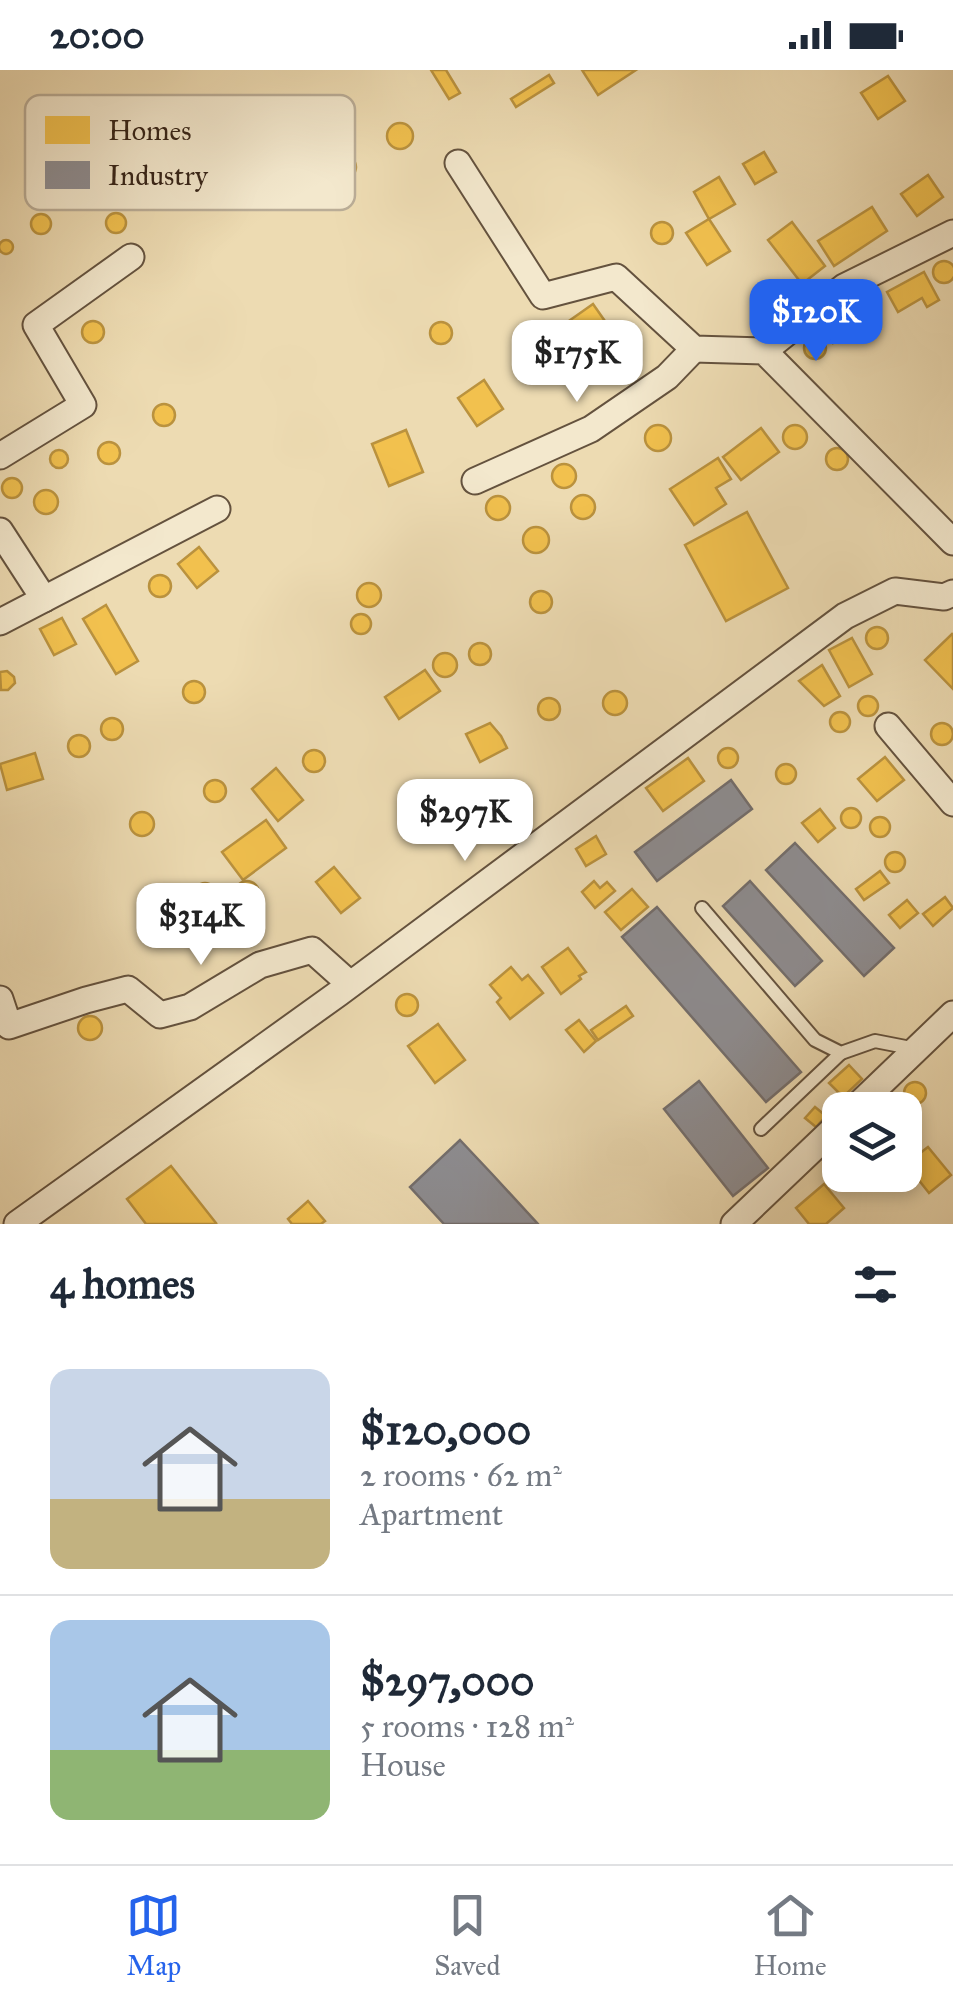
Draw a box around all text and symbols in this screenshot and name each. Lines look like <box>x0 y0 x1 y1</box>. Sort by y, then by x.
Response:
text: 20:00 <box>50 12 145 58</box>
legend <box>25 95 355 210</box>
text: Homes <box>108 113 191 148</box>
text: Industry <box>108 158 209 193</box>
pin: $120K <box>746 279 886 364</box>
text: $120K <box>772 292 860 331</box>
pin: $175K <box>507 320 647 405</box>
text: $175K <box>534 333 620 372</box>
pin: $297K <box>395 779 535 864</box>
text: $297K <box>419 792 511 831</box>
pin: $314K <box>131 883 271 968</box>
text: $314K <box>158 896 244 935</box>
map controls <box>822 1092 922 1192</box>
button: layers <box>822 1092 922 1192</box>
icon: filters <box>848 1257 903 1312</box>
text: 4 homes <box>50 1258 195 1310</box>
text: $120,000 <box>360 1404 531 1456</box>
icon: home <box>130 1409 250 1529</box>
text: 2 rooms · 62 m² <box>360 1456 562 1495</box>
text: Apartment <box>360 1495 503 1534</box>
text: $297,000 <box>360 1655 535 1707</box>
icon: home <box>130 1660 250 1780</box>
text: 5 rooms · 128 m² <box>360 1707 574 1746</box>
text: House <box>360 1746 446 1785</box>
tab: Map <box>126 1888 181 1983</box>
tab: Saved <box>434 1888 501 1983</box>
tab: Home <box>753 1888 827 1983</box>

